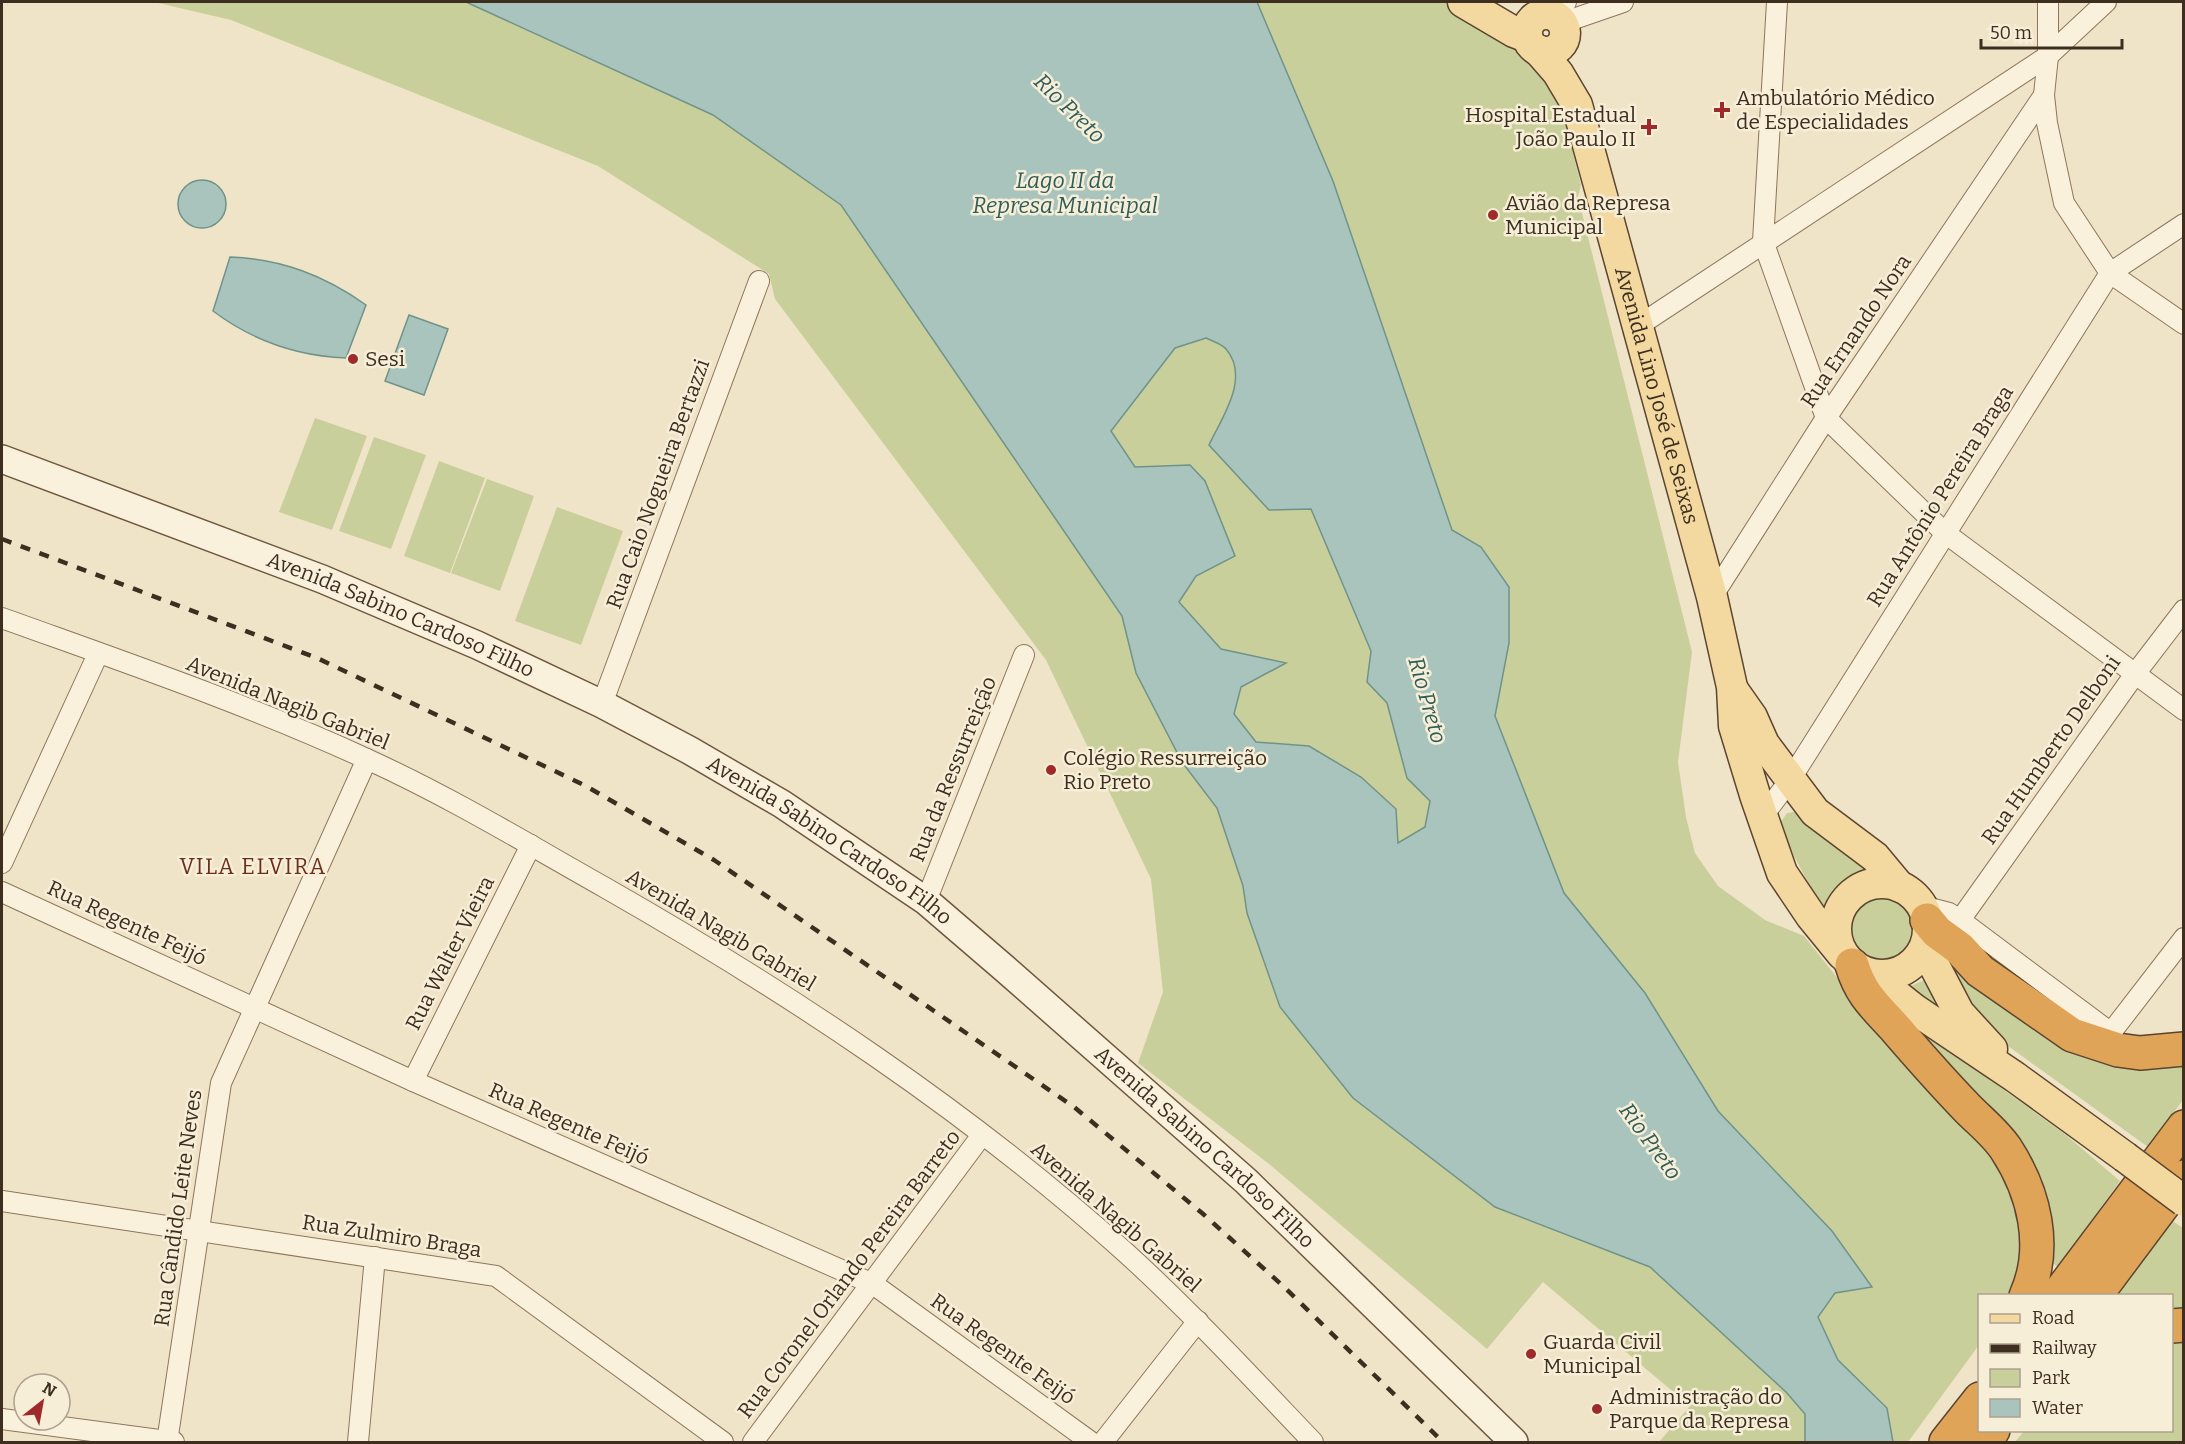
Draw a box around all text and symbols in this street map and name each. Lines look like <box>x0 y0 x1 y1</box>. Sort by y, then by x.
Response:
scale bar <box>1981 12 2122 50</box>
text: 50 m <box>1990 22 2032 44</box>
water label: Rio Preto <box>1028 68 1111 149</box>
place label: Ambulatório Médico de Especialidades <box>1736 85 1935 135</box>
marker: Ambulatório Médico de Especialidades <box>1713 101 1731 119</box>
place label: Hospital Estadual João Paulo II <box>1465 102 1636 152</box>
marker: Hospital Estadual João Paulo II <box>1640 118 1658 136</box>
water label: Lago II da Represa Municipal <box>972 167 1158 219</box>
place label: Avião da Represa Municipal <box>1505 190 1671 240</box>
marker: Avião da Represa Municipal <box>1486 208 1500 222</box>
street label: Rua Ernando Nora <box>1795 249 1917 413</box>
street label: Avenida Lino José de Seixas <box>1609 264 1704 527</box>
place label: Sesi <box>365 346 405 372</box>
marker: Sesi <box>346 352 360 366</box>
street label: Rua Caio Nogueira Bertazzi <box>601 356 715 612</box>
street label: Rua Antônio Pereira Braga <box>1861 380 2019 611</box>
street label: Avenida Sabino Cardoso Filho <box>263 546 539 683</box>
street label: Avenida Nagib Gabriel <box>183 650 393 756</box>
street label: Rua Humberto Delboni <box>1976 650 2126 850</box>
water label: Rio Preto <box>1402 654 1453 746</box>
street label: Rua da Ressurreição <box>904 673 1002 865</box>
place label: Colégio Ressurreição Rio Preto <box>1063 745 1267 795</box>
street label: Avenida Sabino Cardoso Filho <box>702 750 957 931</box>
marker: Colégio Ressurreição Rio Preto <box>1044 763 1058 777</box>
district label: VILA ELVIRA <box>179 853 327 880</box>
street label: Avenida Nagib Gabriel <box>621 863 821 997</box>
street label: Rua Walter Vieira <box>400 871 500 1034</box>
street label: Rua Regente Feijó <box>43 875 211 971</box>
street label: Avenida Sabino Cardoso Filho <box>1089 1041 1320 1254</box>
street label: Rua Regente Feijó <box>485 1077 653 1171</box>
street label: Rua Cândido Leite Neves <box>148 1088 208 1328</box>
water label: Rio Preto <box>1614 1098 1687 1185</box>
street label: Rua Coronel Orlando Pereira Barreto <box>732 1125 966 1423</box>
street label: Avenida Nagib Gabriel <box>1026 1136 1206 1298</box>
street label: Rua Zulmiro Braga <box>300 1209 484 1263</box>
street label: Rua Regente Feijó <box>926 1288 1080 1410</box>
legend <box>1978 1294 2173 1432</box>
text: Road <box>2032 1307 2075 1329</box>
place label: Guarda Civil Municipal <box>1543 1329 1661 1379</box>
text: Railway <box>2032 1337 2097 1359</box>
marker: Guarda Civil Municipal <box>1524 1347 1538 1361</box>
text: Park <box>2032 1367 2071 1389</box>
north arrow <box>12 1372 72 1432</box>
text: N <box>39 1378 60 1401</box>
place label: Administração do Parque da Represa <box>1609 1384 1790 1434</box>
text: Water <box>2032 1397 2083 1419</box>
marker: Administração do Parque da Represa <box>1590 1402 1604 1416</box>

